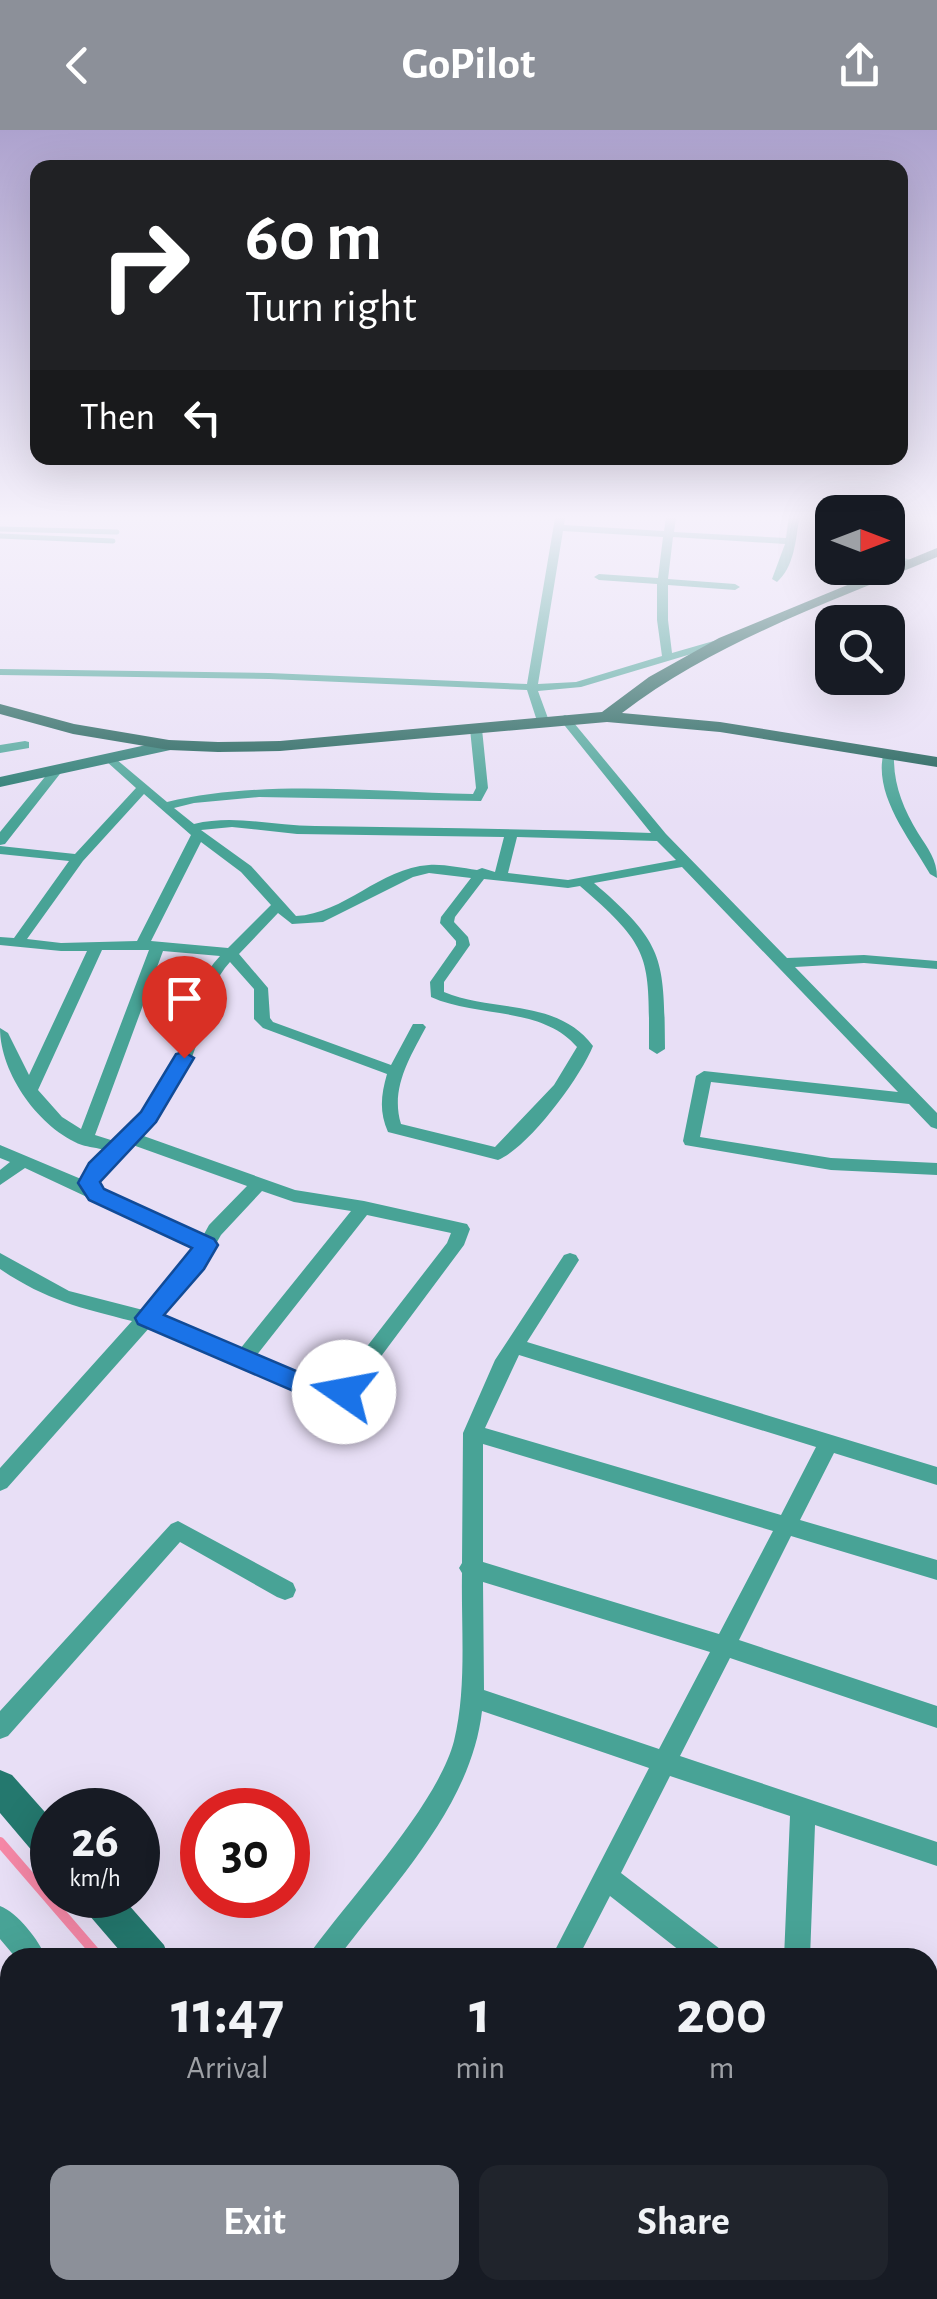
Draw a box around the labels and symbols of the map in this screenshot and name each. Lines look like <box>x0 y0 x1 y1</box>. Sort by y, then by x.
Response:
north arrow <box>815 495 905 585</box>
pin <box>142 956 227 1059</box>
position arrow <box>292 1340 396 1444</box>
speed limit sign: 30 <box>180 1788 310 1918</box>

